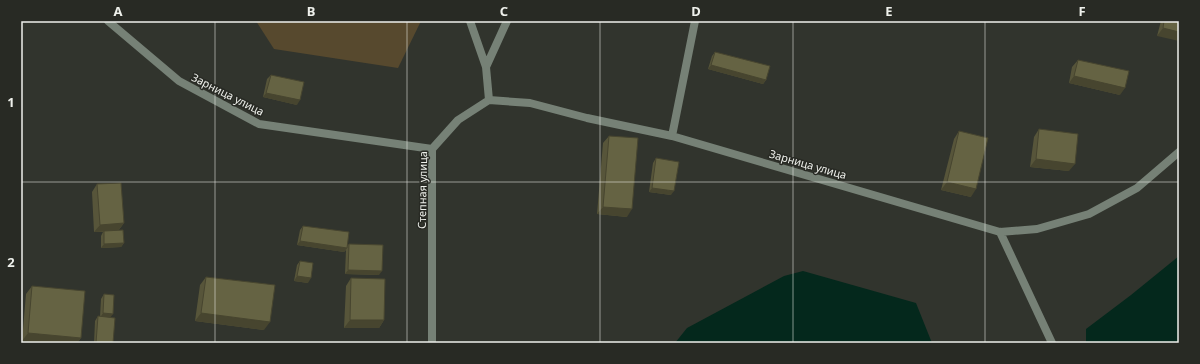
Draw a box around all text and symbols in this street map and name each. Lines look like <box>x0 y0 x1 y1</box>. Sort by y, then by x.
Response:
text: A <box>114 2 123 20</box>
text: B <box>307 2 315 20</box>
text: C <box>500 2 508 20</box>
text: D <box>691 2 701 20</box>
text: E <box>885 2 893 20</box>
text: F <box>1078 2 1086 20</box>
street label: Зарница улица <box>189 69 267 119</box>
text: 1 <box>7 93 15 111</box>
street label: Зарница улица <box>768 146 848 182</box>
street label: Степная улица <box>414 151 430 229</box>
text: 2 <box>7 253 15 271</box>

